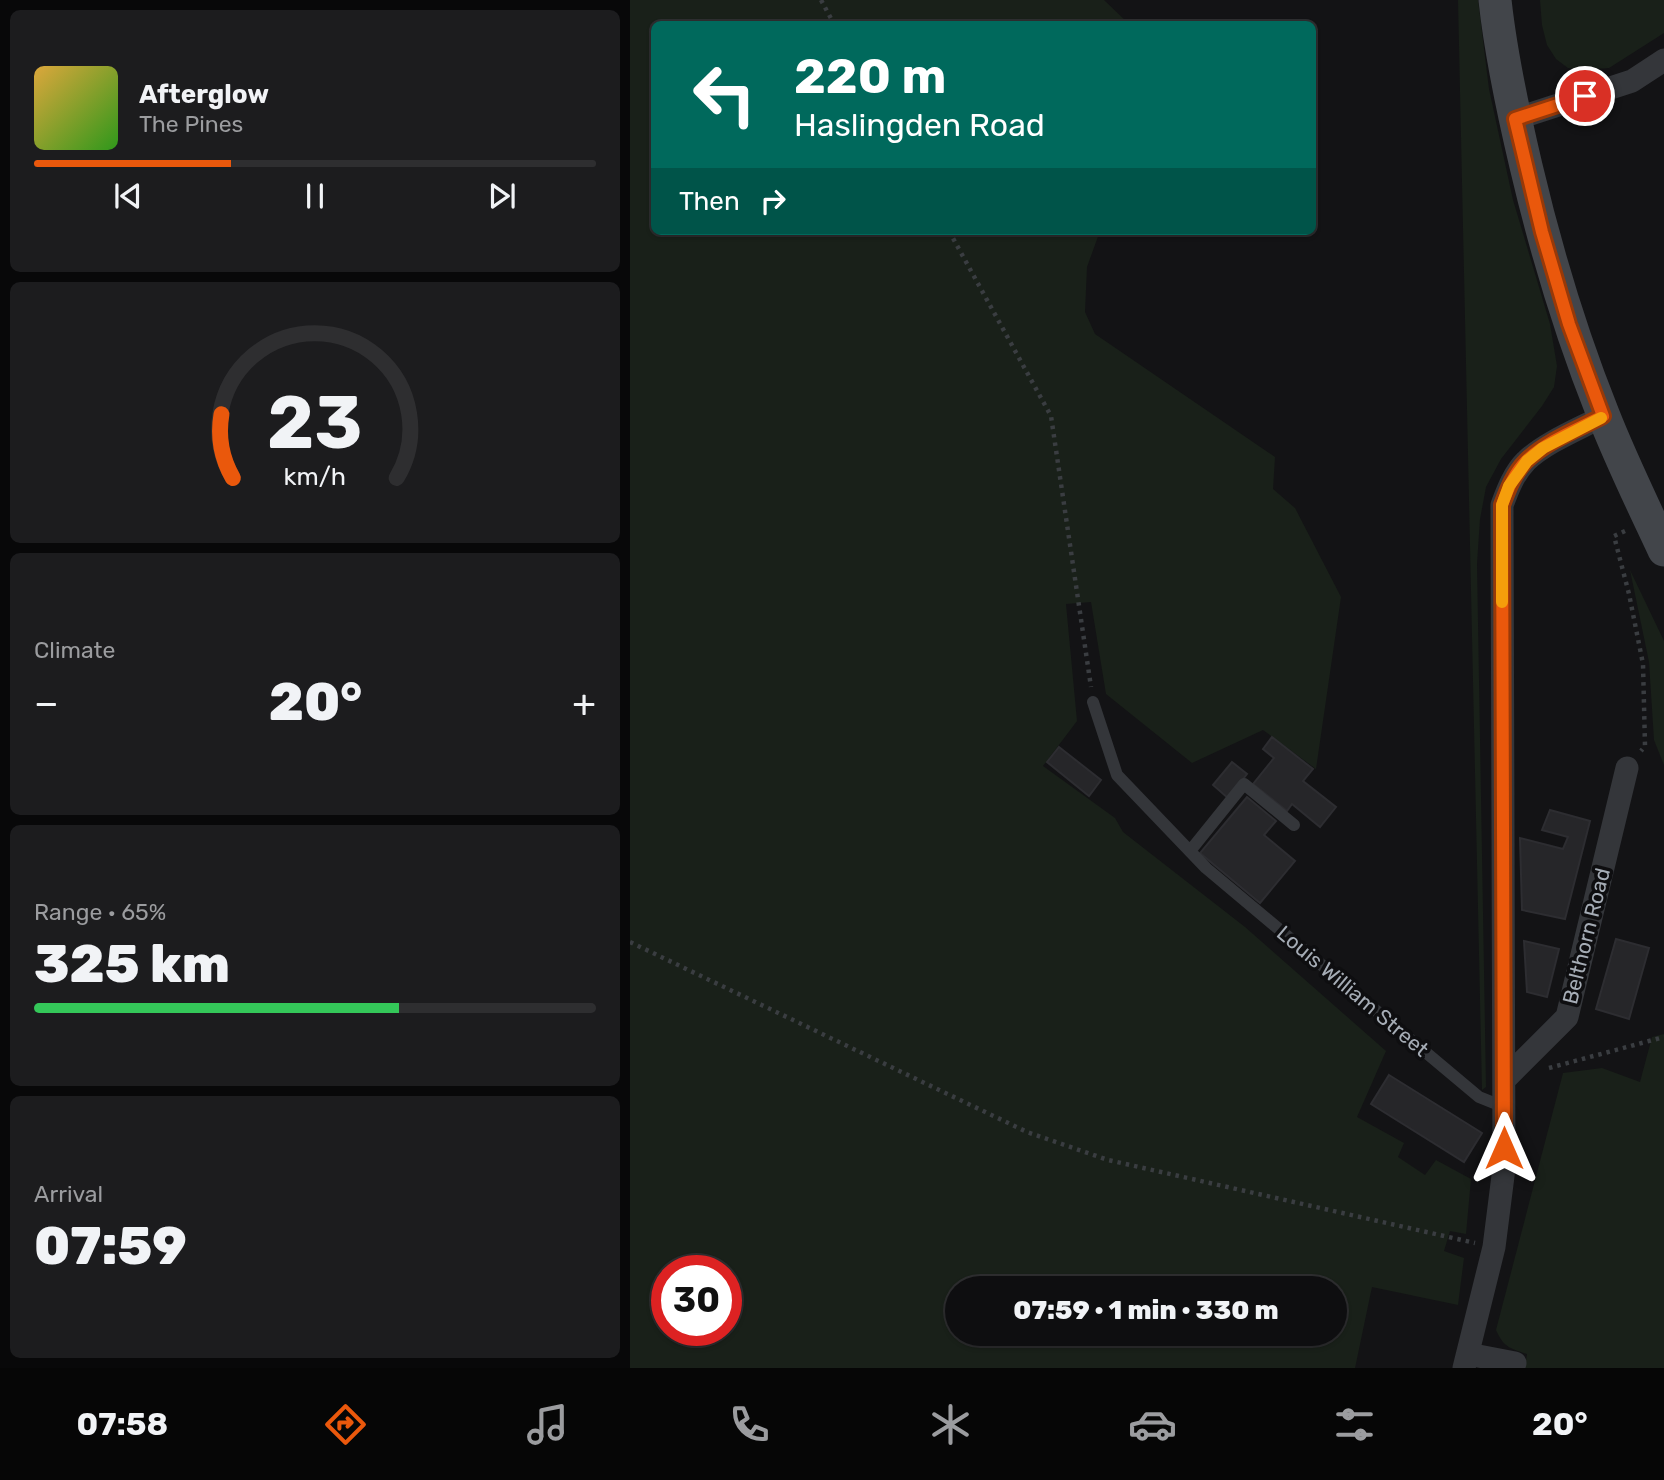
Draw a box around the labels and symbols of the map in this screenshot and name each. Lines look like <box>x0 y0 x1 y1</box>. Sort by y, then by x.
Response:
pin <box>1555 66 1615 126</box>
street label: Belthorn Road <box>1557 865 1615 1007</box>
street label: Louis William Street <box>1272 920 1434 1062</box>
position arrow <box>1467 1111 1541 1185</box>
speed limit sign: 30 <box>651 1255 742 1346</box>

